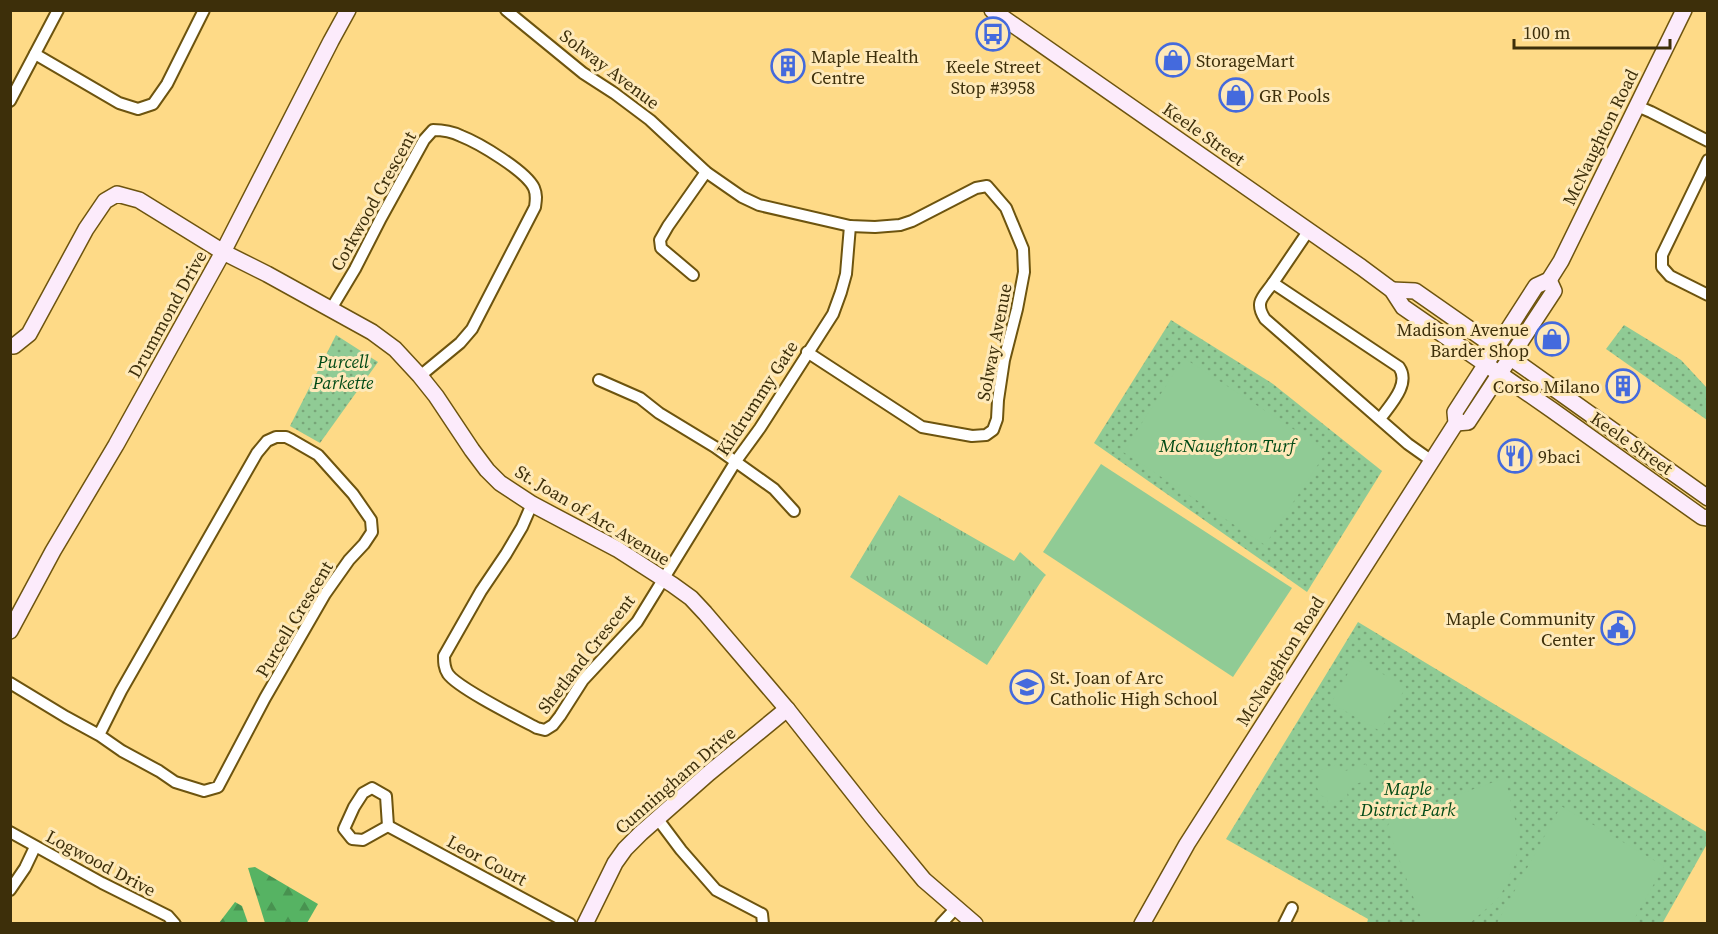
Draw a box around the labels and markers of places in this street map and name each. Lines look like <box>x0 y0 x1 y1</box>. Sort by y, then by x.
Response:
bus stop icon: Keele Street Stop #3958 <box>975 16 1011 52</box>
shop icon: StorageMart <box>1155 42 1191 78</box>
place label: Maple Health Centre <box>811 44 919 90</box>
building icon: Maple Health Centre <box>770 48 806 84</box>
place label: StorageMart <box>1196 48 1294 73</box>
place label: Keele Street Stop #3958 <box>945 54 1041 100</box>
shop icon: GR Pools <box>1218 77 1254 113</box>
place label: GR Pools <box>1259 83 1330 108</box>
place label: Madison Avenue Barder Shop <box>1397 317 1529 363</box>
shop icon: Madison Avenue Barder Shop <box>1534 321 1570 357</box>
building icon: Corso Milano <box>1605 368 1641 404</box>
place label: Corso Milano <box>1493 374 1600 399</box>
restaurant icon: 9baci <box>1497 438 1533 474</box>
place label: 9baci <box>1538 444 1581 469</box>
place label: Maple Community Center <box>1446 606 1596 652</box>
public building icon: Maple Community Center <box>1600 610 1636 646</box>
place label: St. Joan of Arc Catholic High School <box>1050 665 1218 711</box>
school or university icon: St. Joan of Arc Catholic High School <box>1009 669 1045 705</box>

